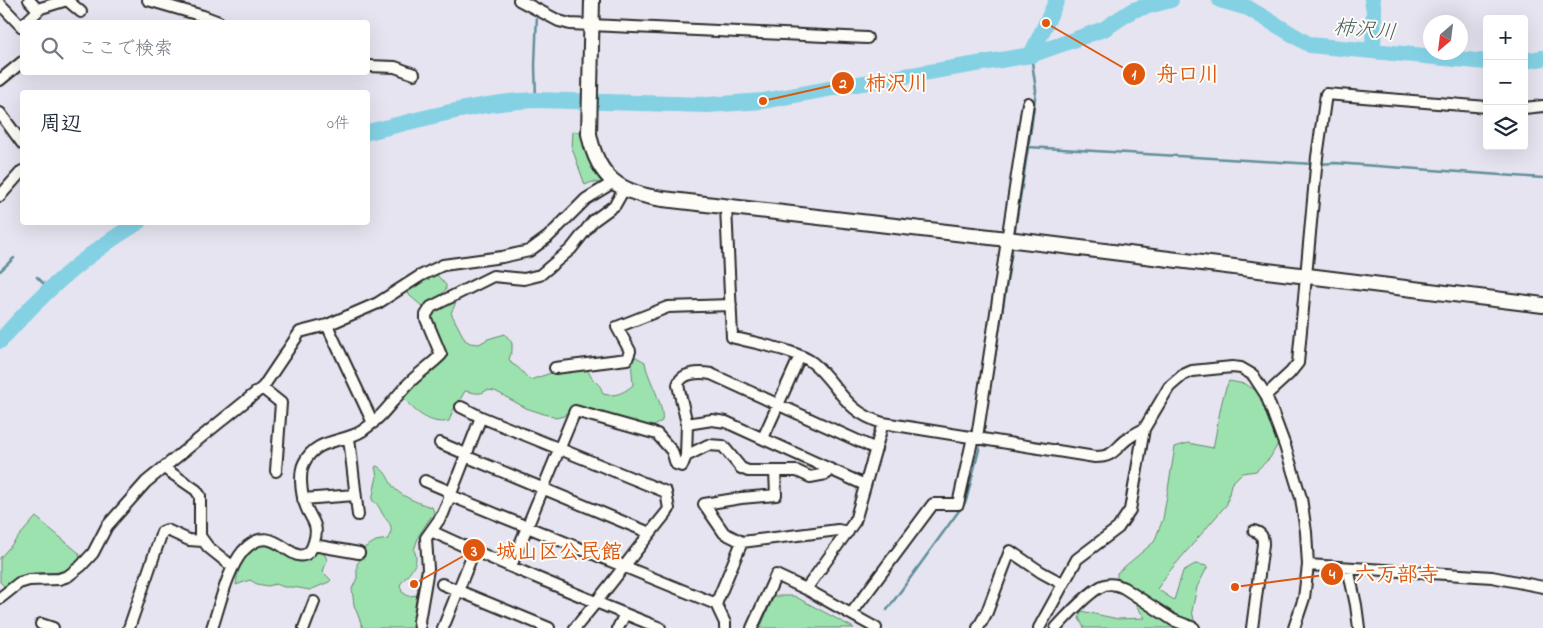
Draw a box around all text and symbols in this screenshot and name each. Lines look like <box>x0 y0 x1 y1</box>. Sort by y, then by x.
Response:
water label: 柿沢川 <box>1332 13 1398 49</box>
north arrow <box>1423 15 1468 60</box>
map controls <box>1483 15 1528 150</box>
button: + <box>1483 15 1528 60</box>
search box <box>20 20 370 75</box>
icon: search <box>38 34 66 62</box>
text: ここで検索 <box>78 36 173 63</box>
callout: 舟口川 <box>1121 56 1229 92</box>
button: − <box>1483 60 1528 105</box>
text: 舟口川 <box>1157 61 1220 91</box>
text: 1 <box>1132 64 1137 86</box>
callout: 柿沢川 <box>830 65 938 101</box>
text: 柿沢川 <box>866 70 929 100</box>
text: 2 <box>838 73 847 95</box>
button: layers <box>1483 105 1528 150</box>
text: 周辺 <box>40 110 82 140</box>
text: 0件 <box>327 112 350 136</box>
callout: 城山区公民館 <box>461 532 632 568</box>
text: 城山区公民館 <box>496 538 622 568</box>
text: 3 <box>470 541 477 563</box>
callout: 六万部寺 <box>1320 556 1449 592</box>
text: 六万部寺 <box>1355 561 1439 591</box>
text: 4 <box>1328 564 1336 586</box>

